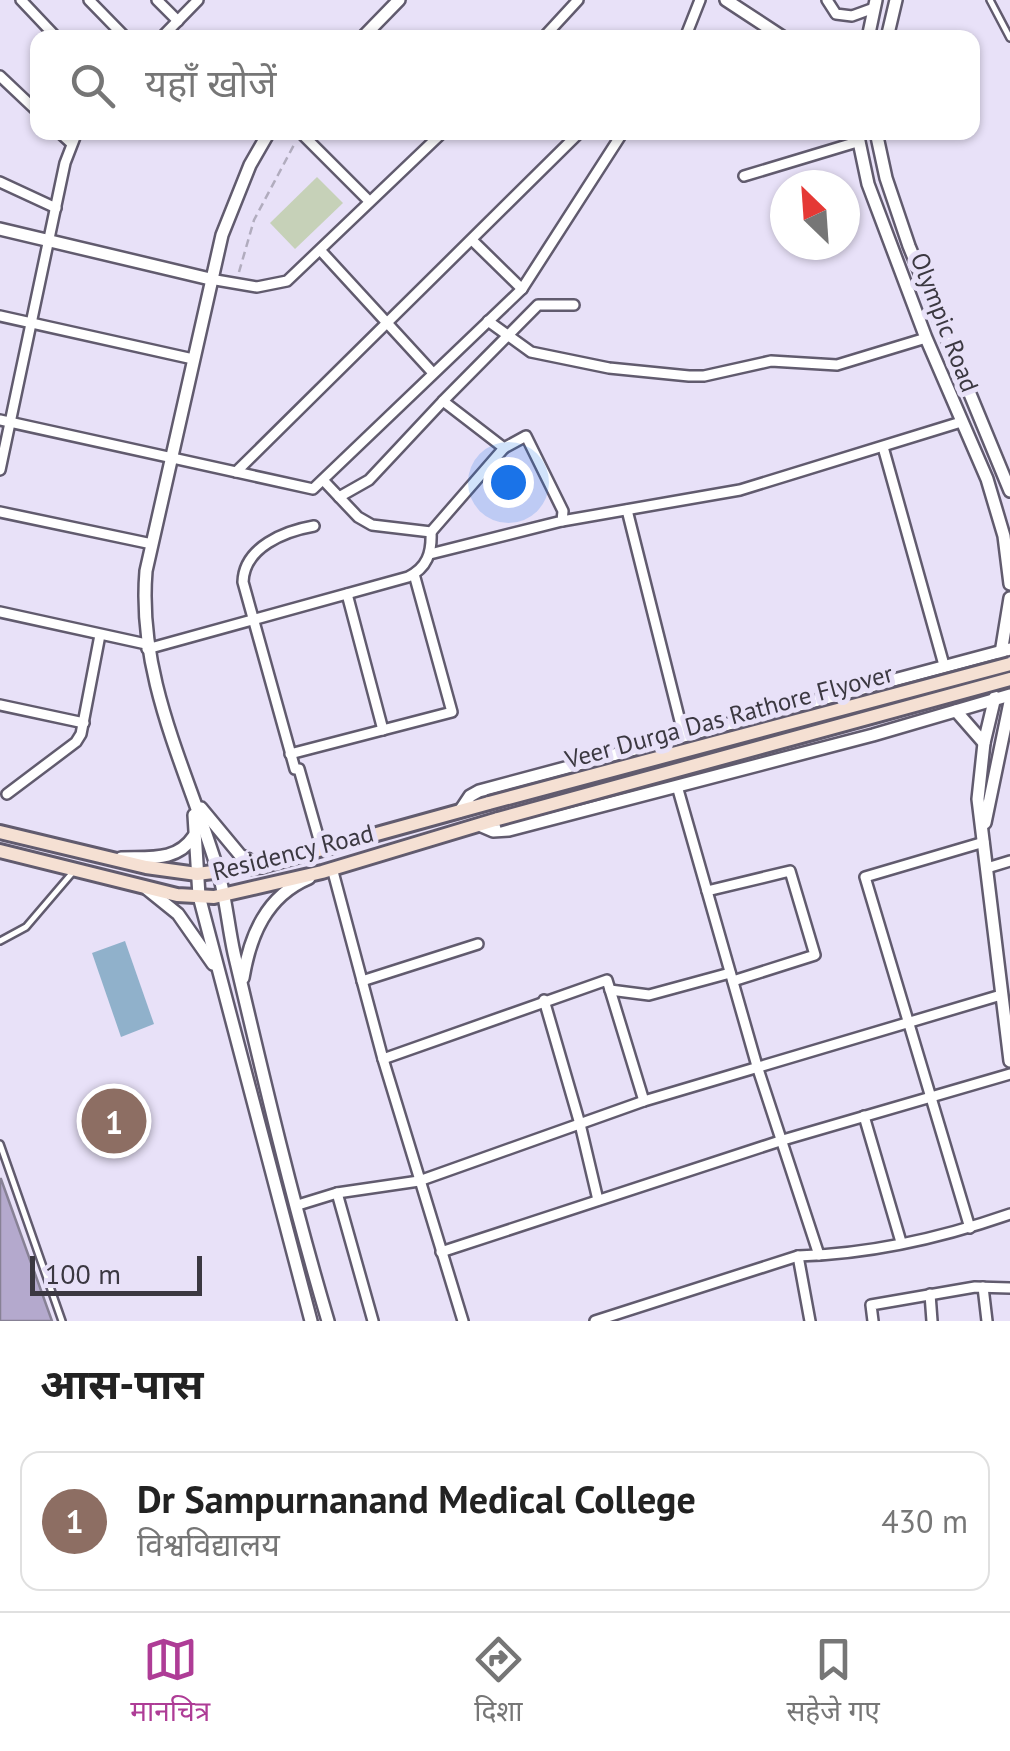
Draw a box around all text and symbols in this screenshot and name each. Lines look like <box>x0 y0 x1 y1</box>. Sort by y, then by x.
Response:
search box <box>30 30 980 140</box>
icon: search <box>65 58 120 113</box>
text: यहाँ खोजें <box>145 58 276 107</box>
north arrow <box>770 170 860 260</box>
street label: Olympic Road <box>904 248 986 396</box>
your location <box>483 457 534 508</box>
street label: Veer Durga Das Rathore Flyover <box>561 657 897 775</box>
street label: Residency Road <box>209 817 377 887</box>
pin: 1 <box>82 1084 146 1158</box>
scale bar <box>30 1251 202 1296</box>
text: 100 m <box>45 1255 121 1292</box>
text: आस-पास <box>40 1356 203 1411</box>
text: Dr Sampurnanand Medical College <box>137 1474 696 1523</box>
text: 1 <box>65 1500 84 1542</box>
text: 430 m <box>881 1500 968 1542</box>
text: विश्वविद्यालय <box>137 1523 280 1565</box>
tab: मानचित्र <box>130 1632 210 1732</box>
tab: दिशा <box>471 1632 526 1732</box>
tab: सहेजे गए <box>786 1632 880 1732</box>

